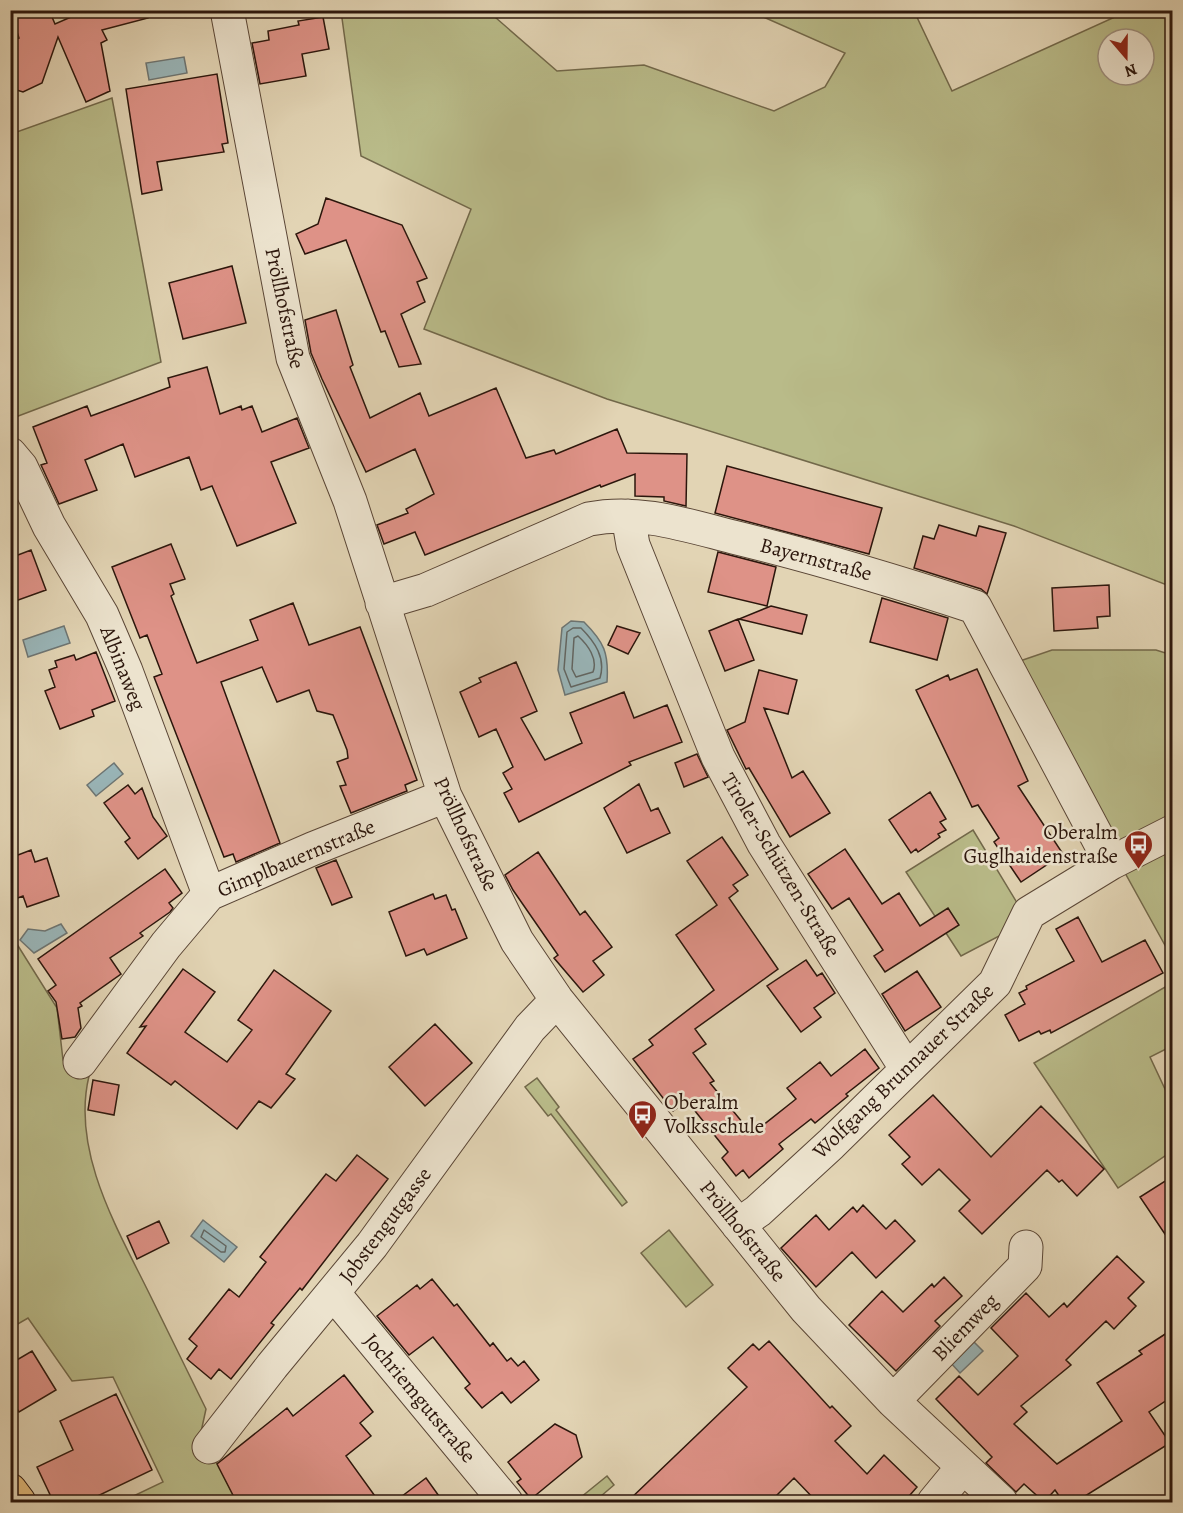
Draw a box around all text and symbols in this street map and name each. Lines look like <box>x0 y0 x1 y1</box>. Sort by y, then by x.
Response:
north arrow <box>1096 27 1156 87</box>
text: N <box>1121 58 1140 83</box>
street label: Pröllhofstraße <box>258 245 312 371</box>
street label: Bayernstraße <box>757 531 875 587</box>
street label: Albinaweg <box>93 621 153 715</box>
street label: Tiroler-Schützen-Straße <box>715 768 847 962</box>
street label: Pröllhofstraße <box>427 772 505 896</box>
street label: Gimplbauernstraße <box>213 812 379 904</box>
place label: Oberalm Guglhaidenstraße <box>963 818 1118 870</box>
bus stop icon: Oberalm Guglhaidenstraße <box>1123 828 1155 870</box>
street label: Wolfgang Brunnauer Straße <box>806 977 1000 1166</box>
place label: Oberalm Volksschule <box>663 1088 764 1140</box>
bus stop icon: Oberalm Volksschule <box>627 1098 659 1140</box>
street label: Jobstengutgasse <box>332 1161 438 1289</box>
street label: Pröllhofstraße <box>693 1174 793 1288</box>
street label: Bliemweg <box>926 1287 1005 1367</box>
street label: Jochriemgutstraße <box>358 1327 482 1469</box>

